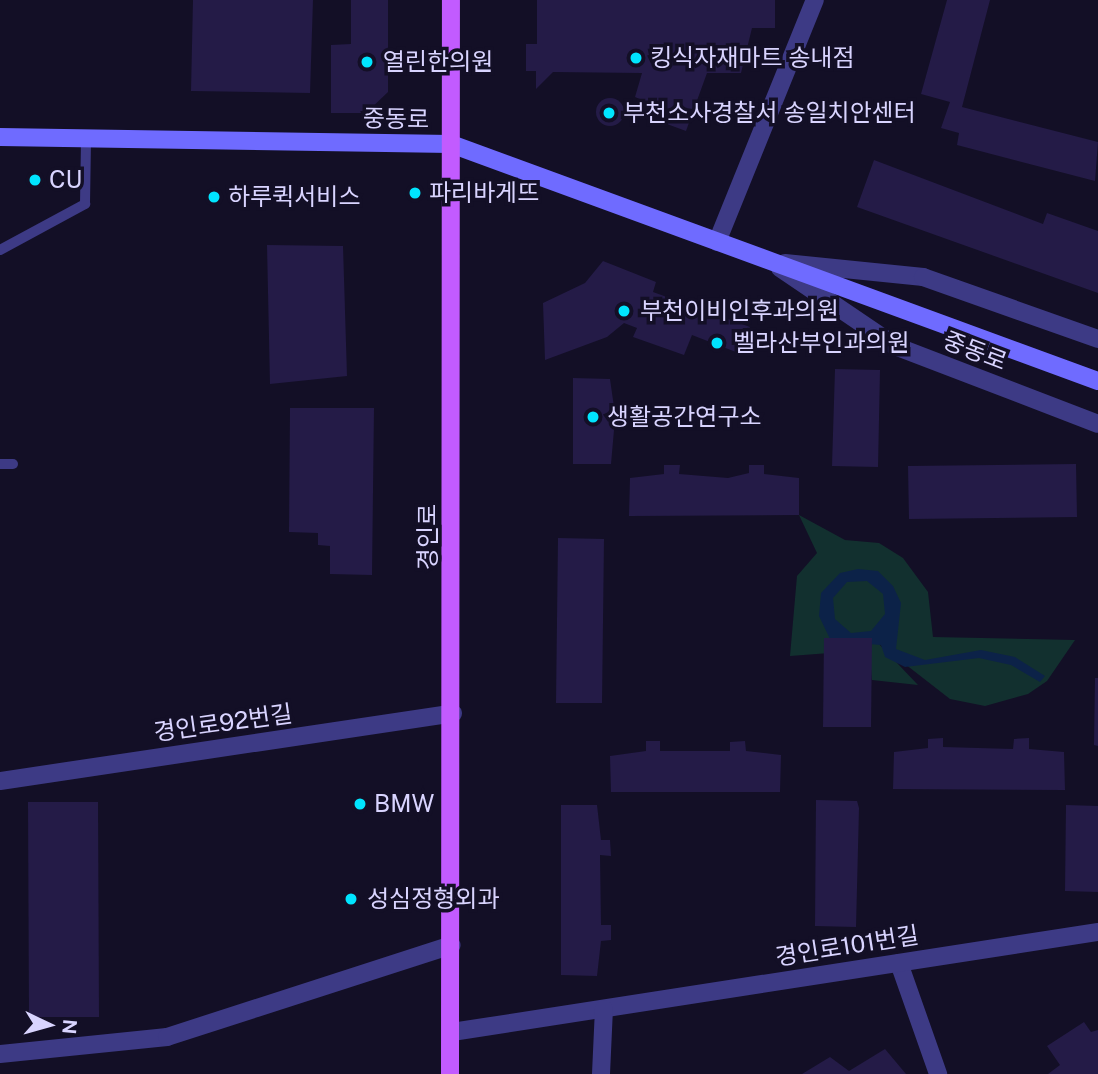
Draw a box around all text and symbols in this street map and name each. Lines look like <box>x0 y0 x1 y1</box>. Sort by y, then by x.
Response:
place label: 킹식자재마트 송내점 <box>650 44 855 72</box>
place label: 열린한의원 <box>383 48 493 76</box>
marker: 킹식자재마트 송내점 <box>628 50 644 66</box>
marker: 열린한의원 <box>357 52 377 72</box>
place label: 부천소사경찰서 송일치안센터 <box>623 99 916 127</box>
street label: 중동로 <box>363 104 429 134</box>
marker: 부천소사경찰서 송일치안센터 <box>601 105 617 121</box>
place label: CU <box>49 166 82 194</box>
marker: CU <box>27 172 43 188</box>
place label: 파리바게뜨 <box>429 179 539 207</box>
place label: 하루퀵서비스 <box>228 183 360 211</box>
marker: 파리바게뜨 <box>407 185 423 201</box>
marker: 하루퀵서비스 <box>206 189 222 205</box>
place label: 부천이비인후과의원 <box>640 297 839 325</box>
marker: 부천이비인후과의원 <box>614 301 634 321</box>
street label: 중동로 <box>939 326 1011 376</box>
place label: 벨라산부인과의원 <box>733 329 910 357</box>
marker: 벨라산부인과의원 <box>707 333 727 353</box>
place label: 생활공간연구소 <box>607 403 762 431</box>
marker: 생활공간연구소 <box>585 409 601 425</box>
street label: 경인로 <box>414 504 442 570</box>
street label: 경인로92번길 <box>152 699 294 747</box>
place label: BMW <box>374 790 434 818</box>
marker: BMW <box>352 796 368 812</box>
place label: 성심정형외과 <box>367 885 499 913</box>
marker: 성심정형외과 <box>341 889 361 909</box>
street label: 경인로101번길 <box>773 920 921 972</box>
north arrow <box>14 990 84 1060</box>
text: N <box>58 1018 82 1035</box>

